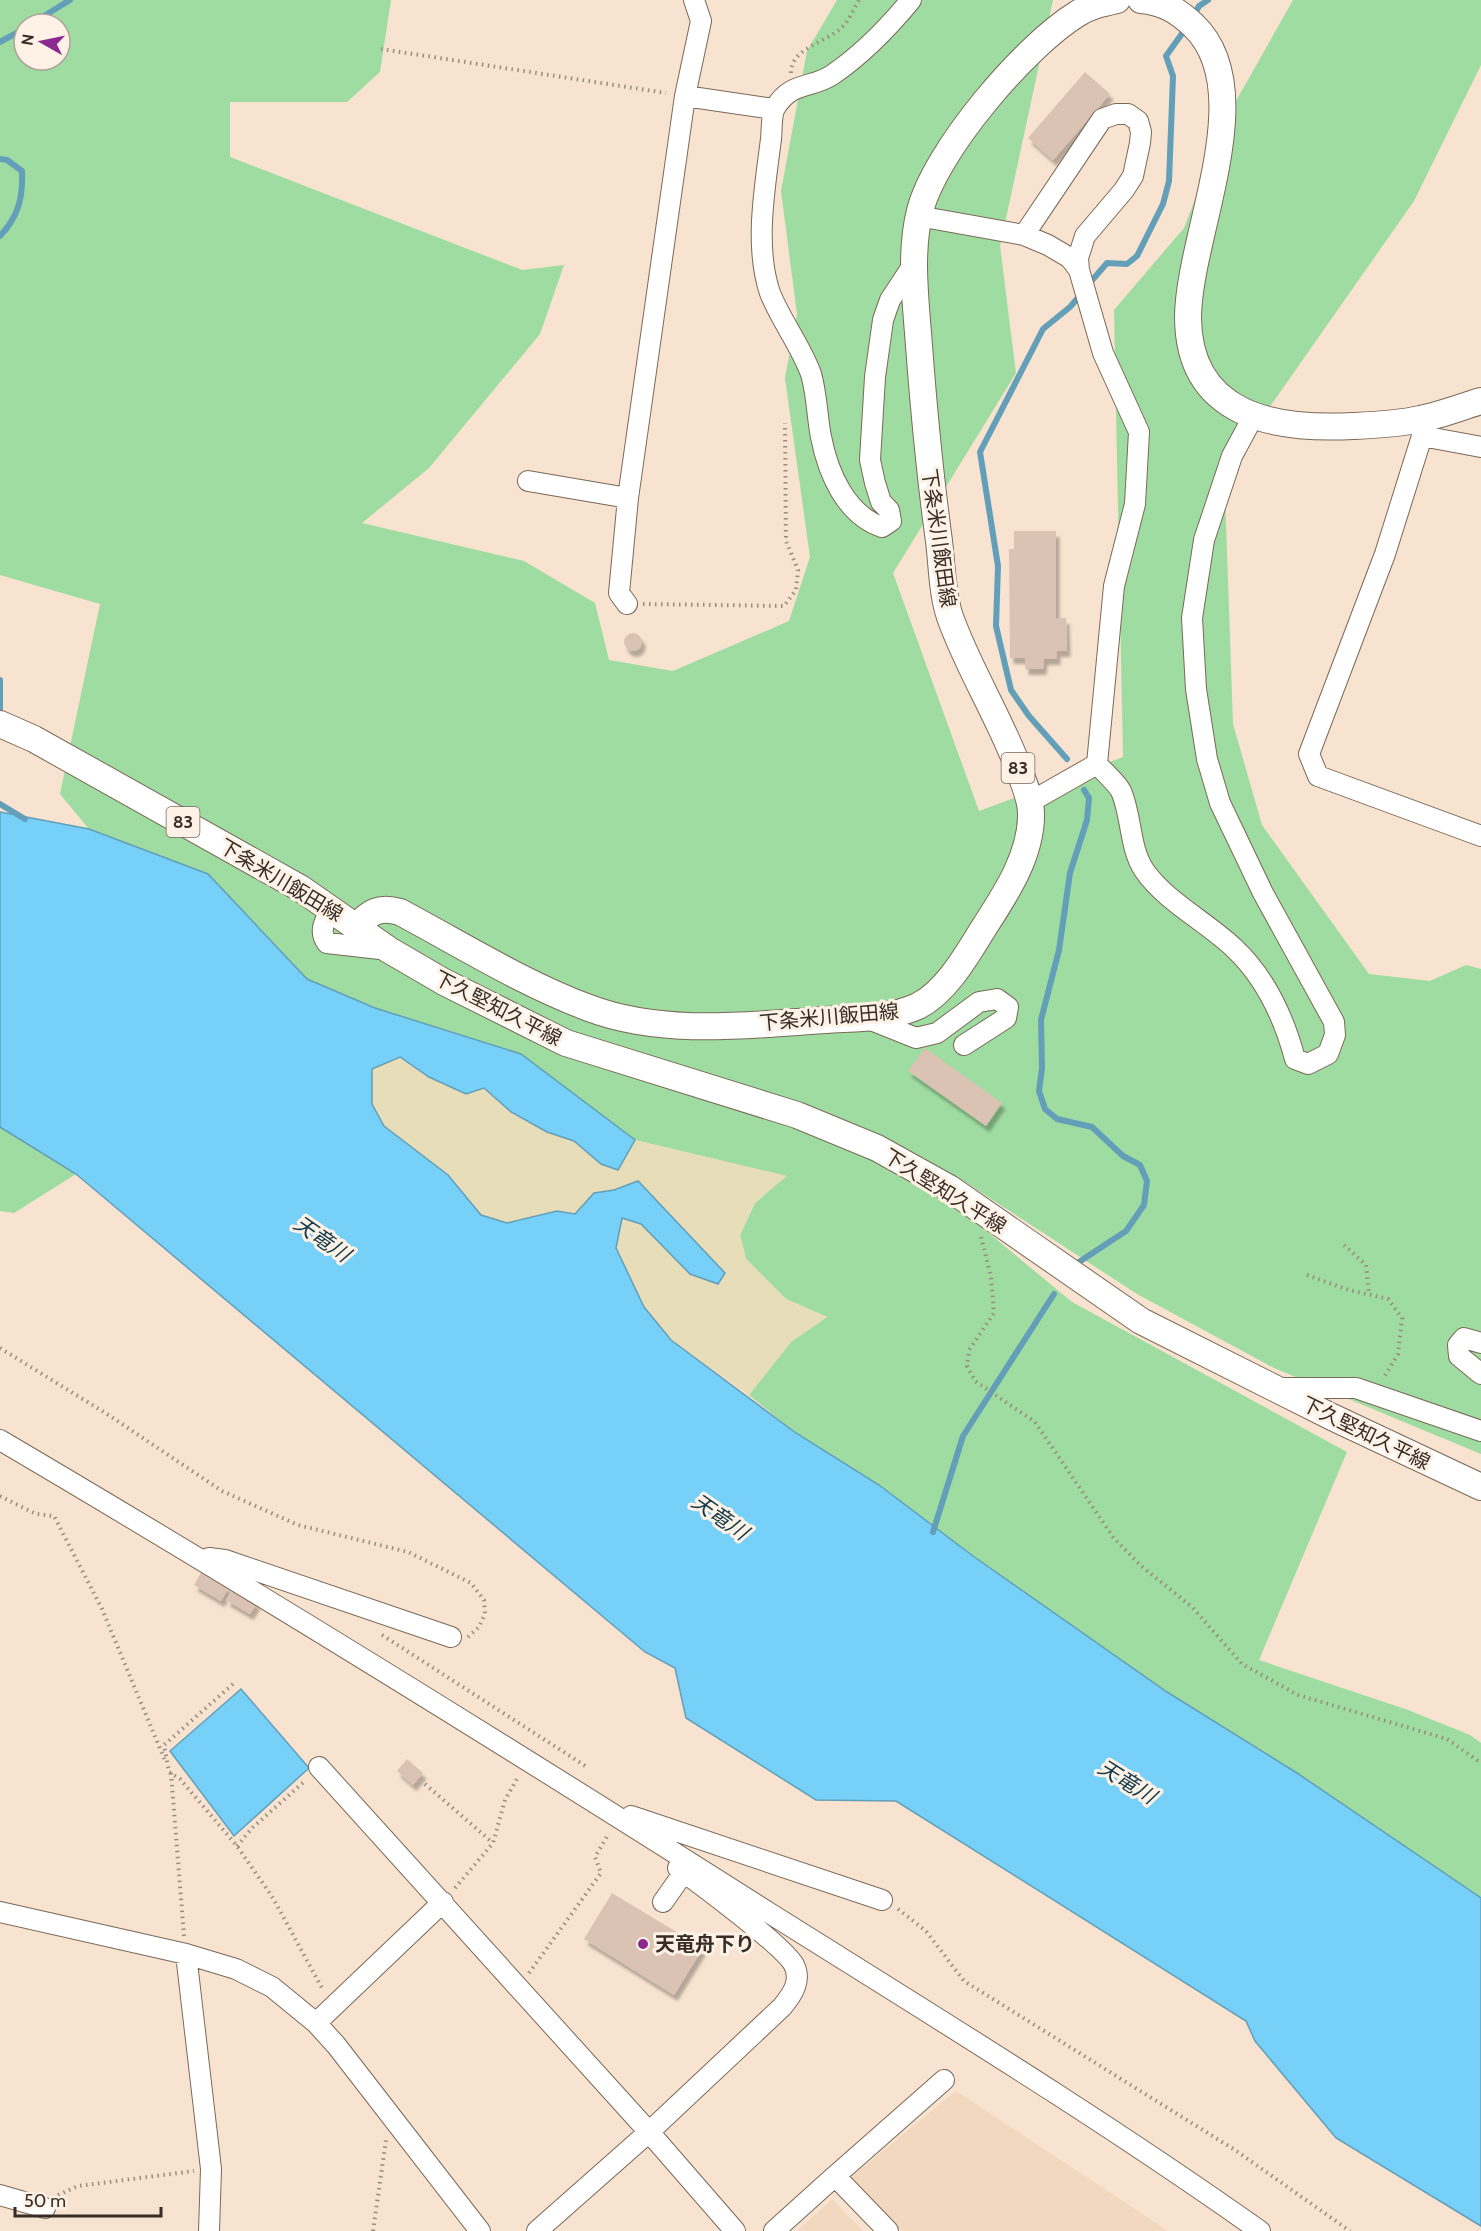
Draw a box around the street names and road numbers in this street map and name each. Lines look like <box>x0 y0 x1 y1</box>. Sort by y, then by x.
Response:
street label: 下条米川飯田線 <box>917 467 961 609</box>
road number: 83 <box>1002 753 1034 783</box>
road number: 83 <box>166 807 200 837</box>
street label: 下条米川飯田線 <box>215 834 347 926</box>
street label: 下久堅知久平線 <box>430 966 566 1050</box>
street label: 下条米川飯田線 <box>758 999 900 1035</box>
street label: 下久堅知久平線 <box>879 1144 1011 1238</box>
street label: 下久堅知久平線 <box>1298 1392 1434 1474</box>

